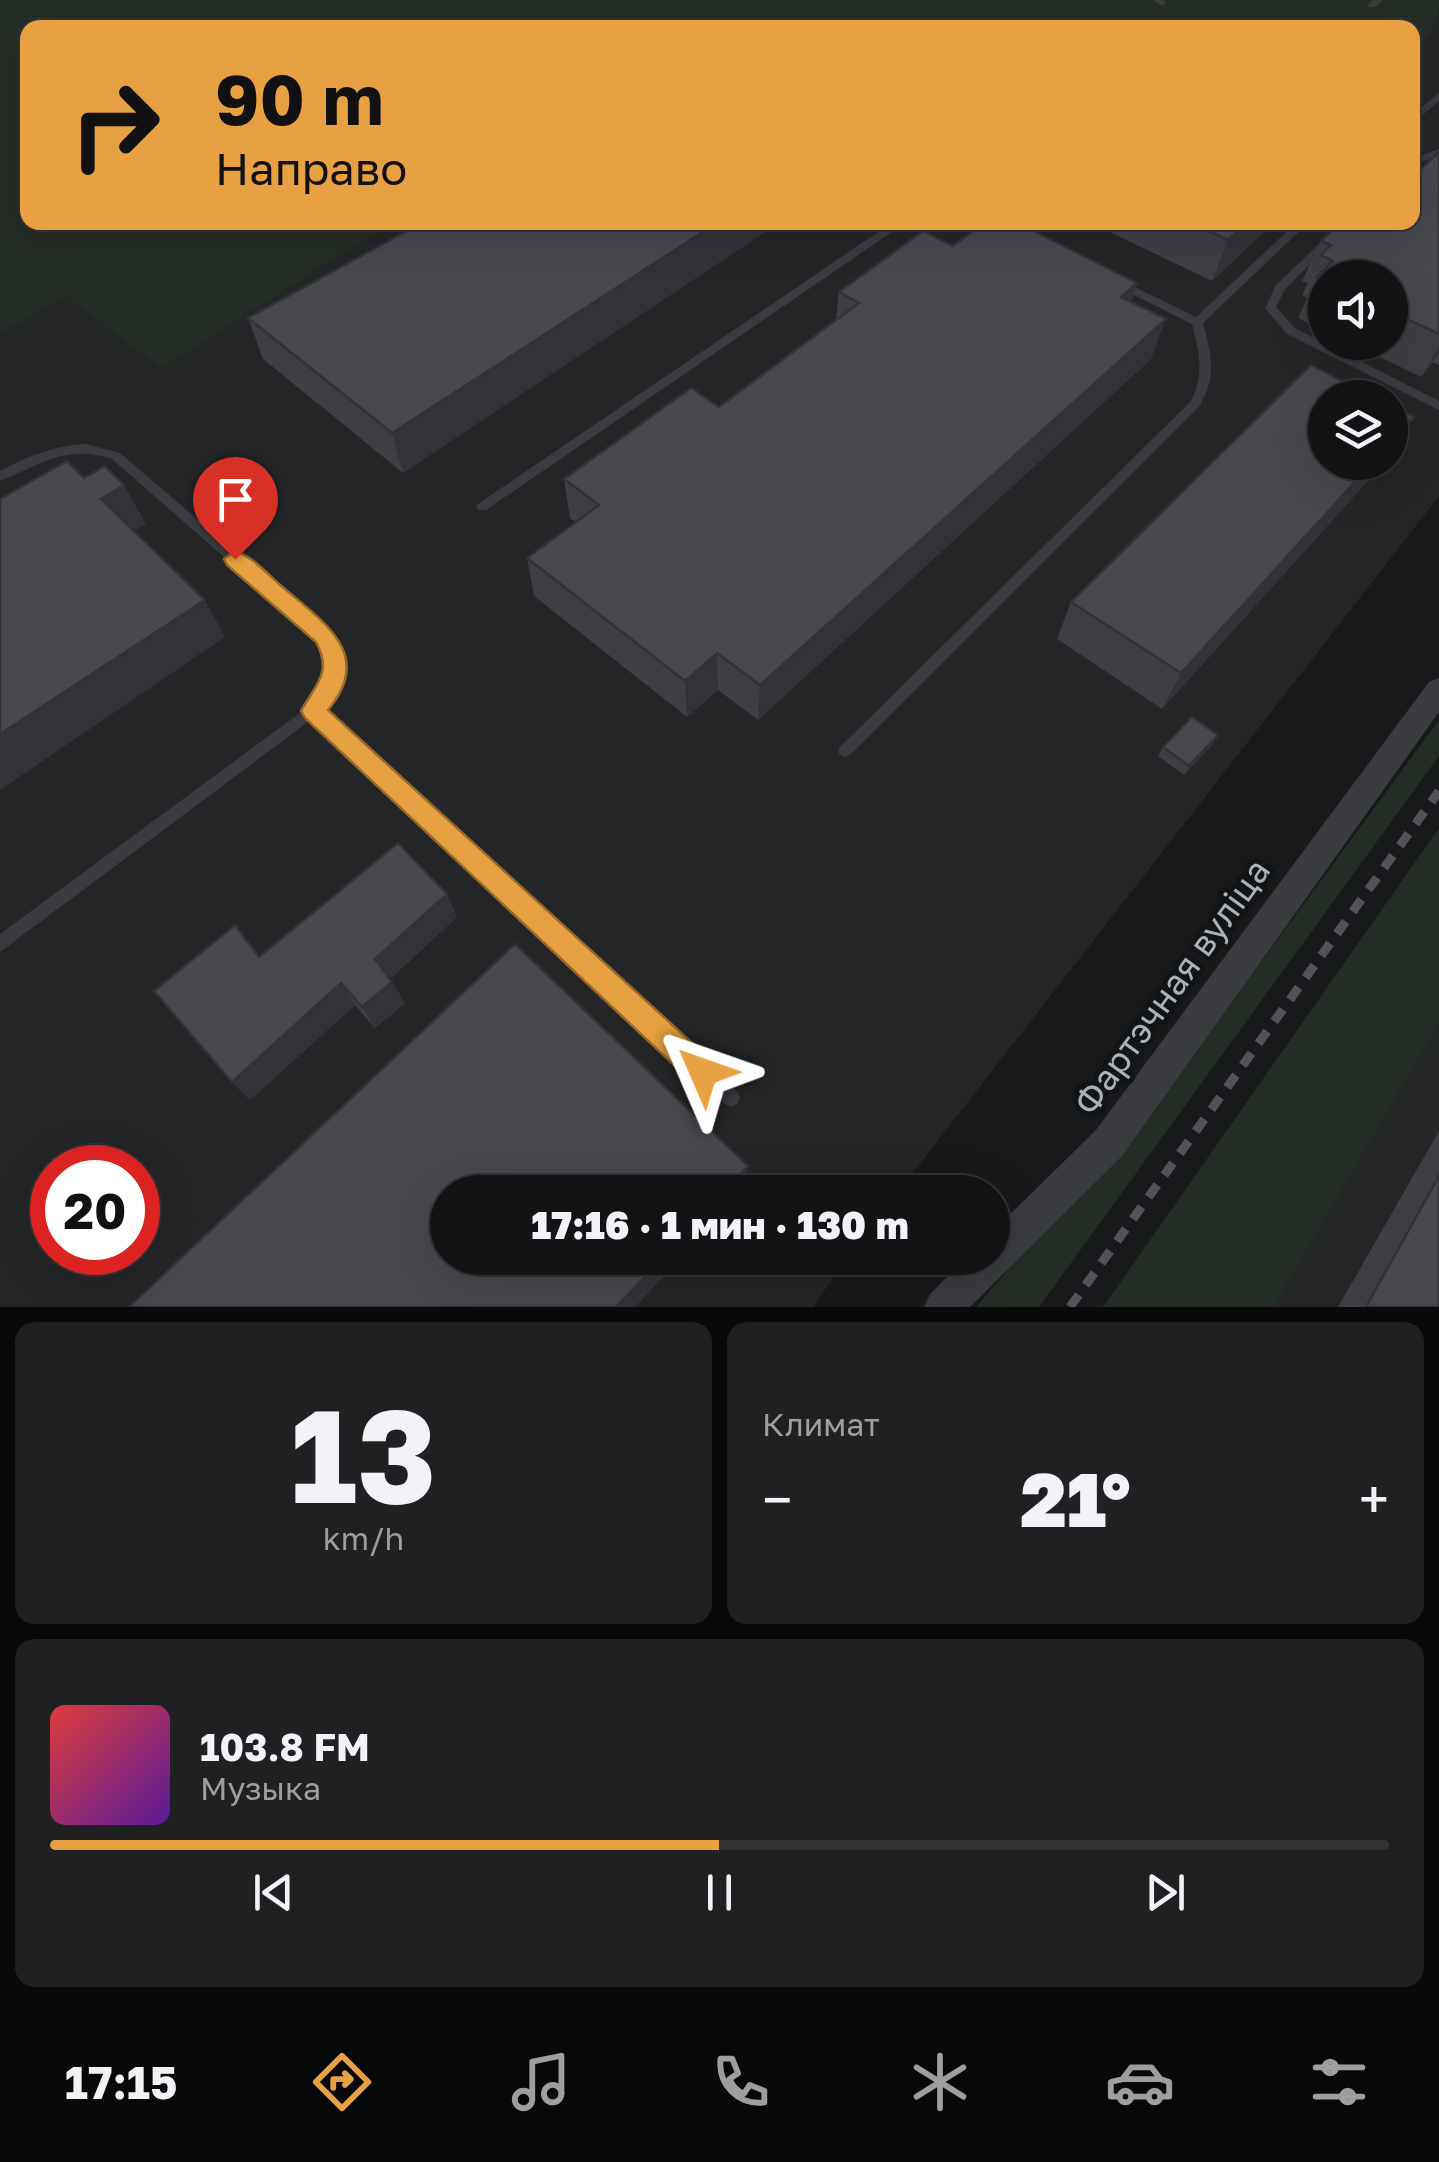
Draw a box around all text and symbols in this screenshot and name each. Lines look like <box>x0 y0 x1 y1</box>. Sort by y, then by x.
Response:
text: 90 m <box>215 56 384 140</box>
icon: right <box>50 60 180 190</box>
text: Направо <box>215 141 407 195</box>
map controls <box>1308 260 1408 480</box>
button: sound <box>1308 260 1408 360</box>
button: layers <box>1308 380 1408 480</box>
pin <box>193 457 278 560</box>
icon: arrive <box>208 472 263 527</box>
street label: Фартэчная вуліца <box>1064 850 1278 1122</box>
position arrow <box>651 1020 755 1124</box>
speed limit sign: 20 <box>30 1145 160 1275</box>
text: 17:16 · 1 мин · 130 m <box>531 1202 909 1247</box>
text: 13 <box>290 1376 437 1532</box>
text: Климат <box>762 1405 880 1443</box>
text: 21° <box>1020 1453 1131 1544</box>
text: − <box>762 1466 792 1532</box>
text: + <box>1359 1466 1389 1532</box>
text: km/h <box>323 1519 404 1557</box>
text: 103.8 FM <box>200 1724 370 1769</box>
text: Музыка <box>200 1769 321 1807</box>
icon: previous <box>246 1865 301 1920</box>
icon: pause <box>692 1865 747 1920</box>
icon: next <box>1138 1865 1193 1920</box>
icon: directions <box>307 2047 377 2117</box>
icon: music <box>506 2047 576 2117</box>
icon: phone <box>706 2047 776 2117</box>
icon: climate <box>905 2047 975 2117</box>
icon: car <box>1105 2047 1175 2117</box>
icon: filters <box>1304 2047 1374 2117</box>
text: 17:15 <box>65 2055 177 2109</box>

